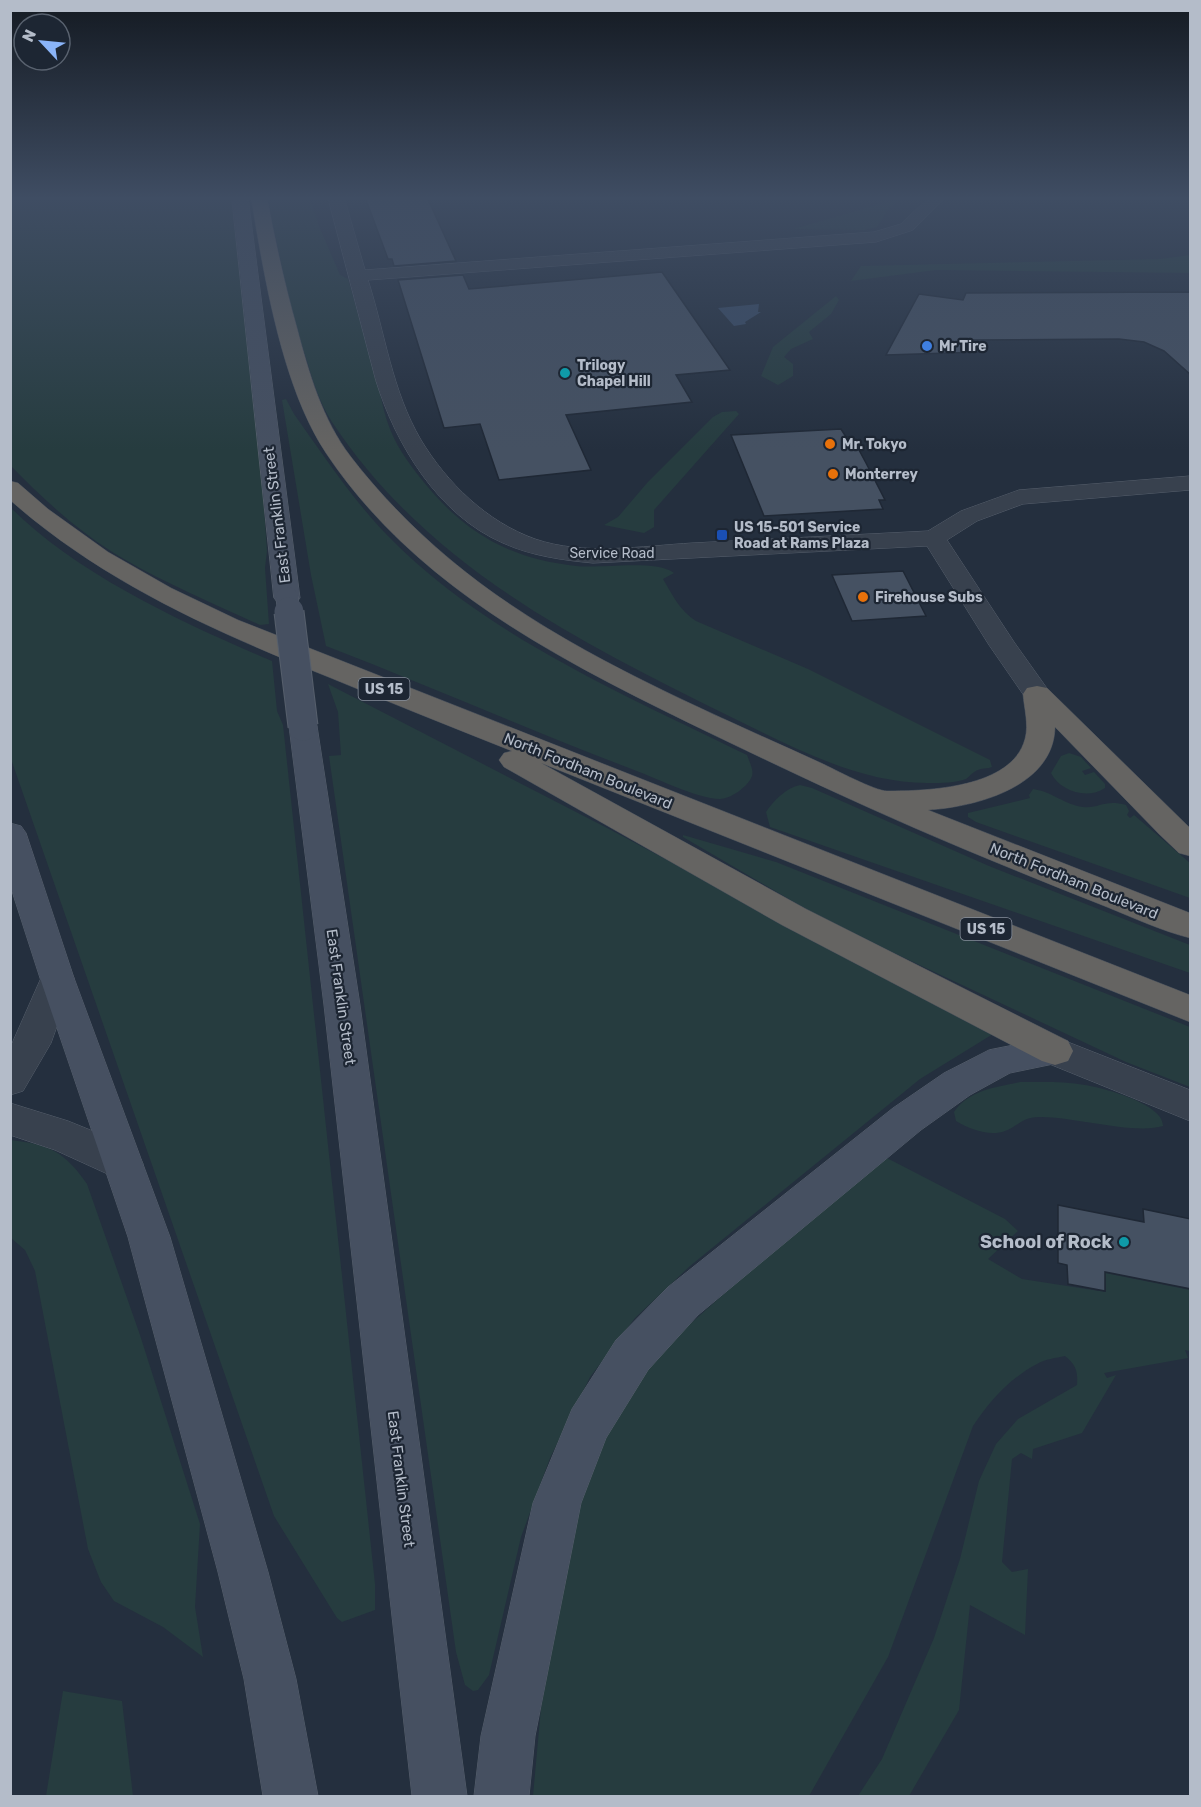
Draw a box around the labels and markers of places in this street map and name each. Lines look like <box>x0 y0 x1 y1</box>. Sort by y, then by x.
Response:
place label: Mr Tire <box>939 338 987 355</box>
marker: Mr Tire <box>920 339 934 353</box>
place label: Trilogy Chapel Hill <box>577 357 651 390</box>
marker: Trilogy Chapel Hill <box>558 366 572 380</box>
place label: Mr. Tokyo <box>842 436 907 453</box>
marker: Mr. Tokyo <box>823 437 837 451</box>
place label: Monterrey <box>845 466 919 483</box>
marker: Monterrey <box>826 467 840 481</box>
place label: US 15-501 Service Road at Rams Plaza <box>734 519 869 552</box>
marker: US 15-501 Service Road at Rams Plaza <box>715 528 729 542</box>
place label: Firehouse Subs <box>875 589 983 606</box>
marker: Firehouse Subs <box>856 590 870 604</box>
place label: School of Rock <box>980 1231 1112 1253</box>
marker: School of Rock <box>1117 1235 1131 1249</box>

